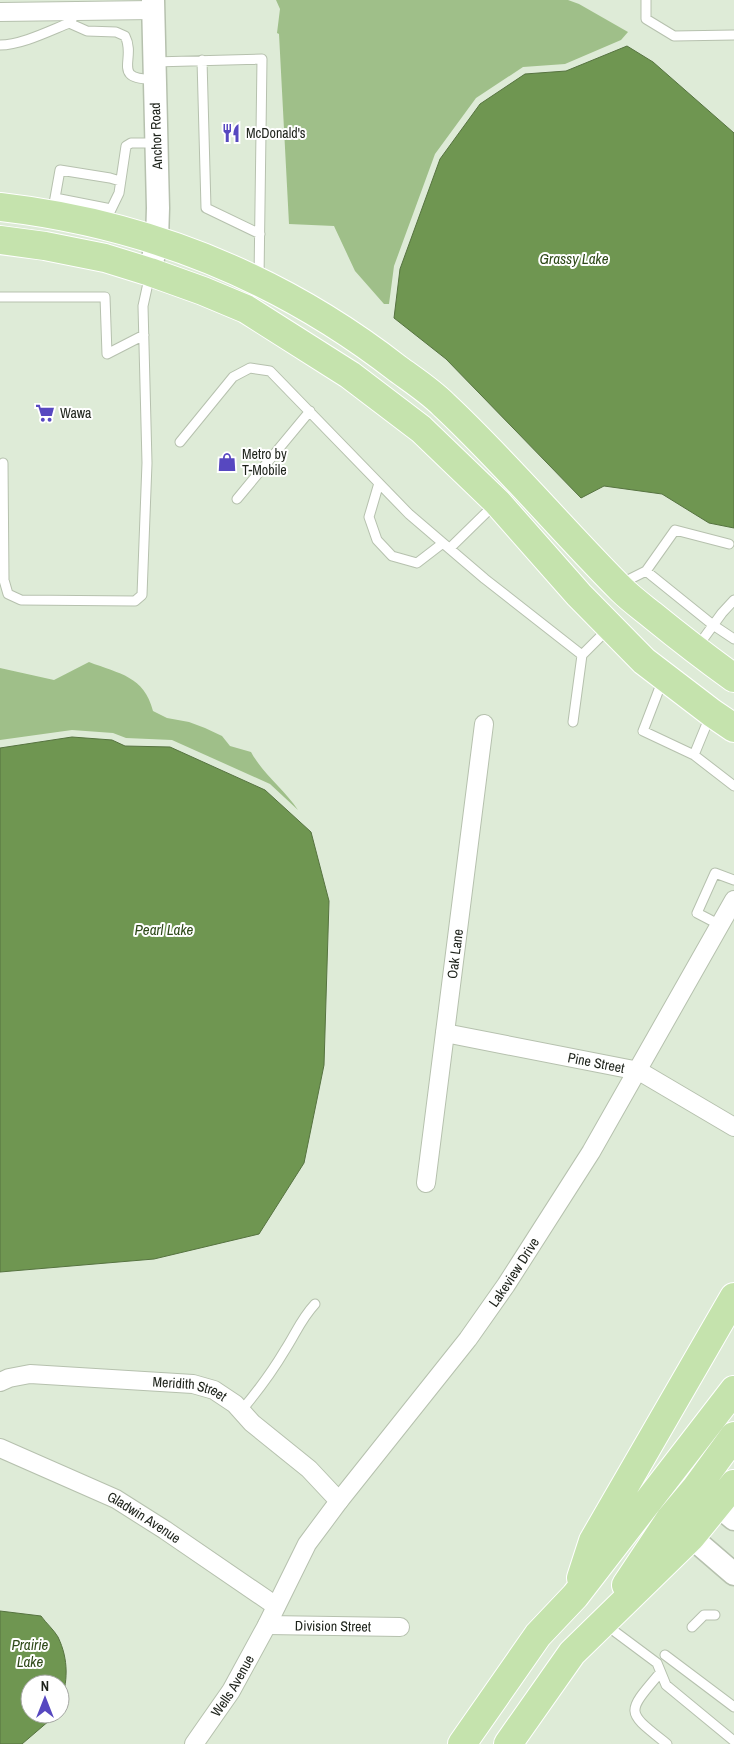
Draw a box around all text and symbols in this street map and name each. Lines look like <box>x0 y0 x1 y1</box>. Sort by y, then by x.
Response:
street label: Anchor Road <box>146 102 166 171</box>
restaurant icon: McDonald's <box>220 122 242 144</box>
place label: McDonald's <box>246 124 306 142</box>
water label: Grassy Lake <box>539 248 609 269</box>
supermarket icon: Wawa <box>34 402 56 424</box>
place label: Wawa <box>60 404 92 422</box>
place label: Metro by T-Mobile <box>242 445 287 479</box>
shop icon: Metro by T-Mobile <box>216 451 238 473</box>
water label: Pearl Lake <box>135 919 194 940</box>
street label: Oak Lane <box>443 928 467 980</box>
street label: Pine Street <box>566 1048 626 1077</box>
street label: Lakeview Drive <box>485 1234 543 1310</box>
street label: Meridith Street <box>152 1373 230 1405</box>
street label: Gladwin Avenue <box>105 1487 184 1547</box>
street label: Division Street <box>295 1616 371 1636</box>
water label: Prairie Lake <box>12 1634 49 1672</box>
street label: Wells Avenue <box>207 1652 258 1720</box>
north arrow <box>20 1674 70 1724</box>
text: N <box>41 1677 49 1695</box>

